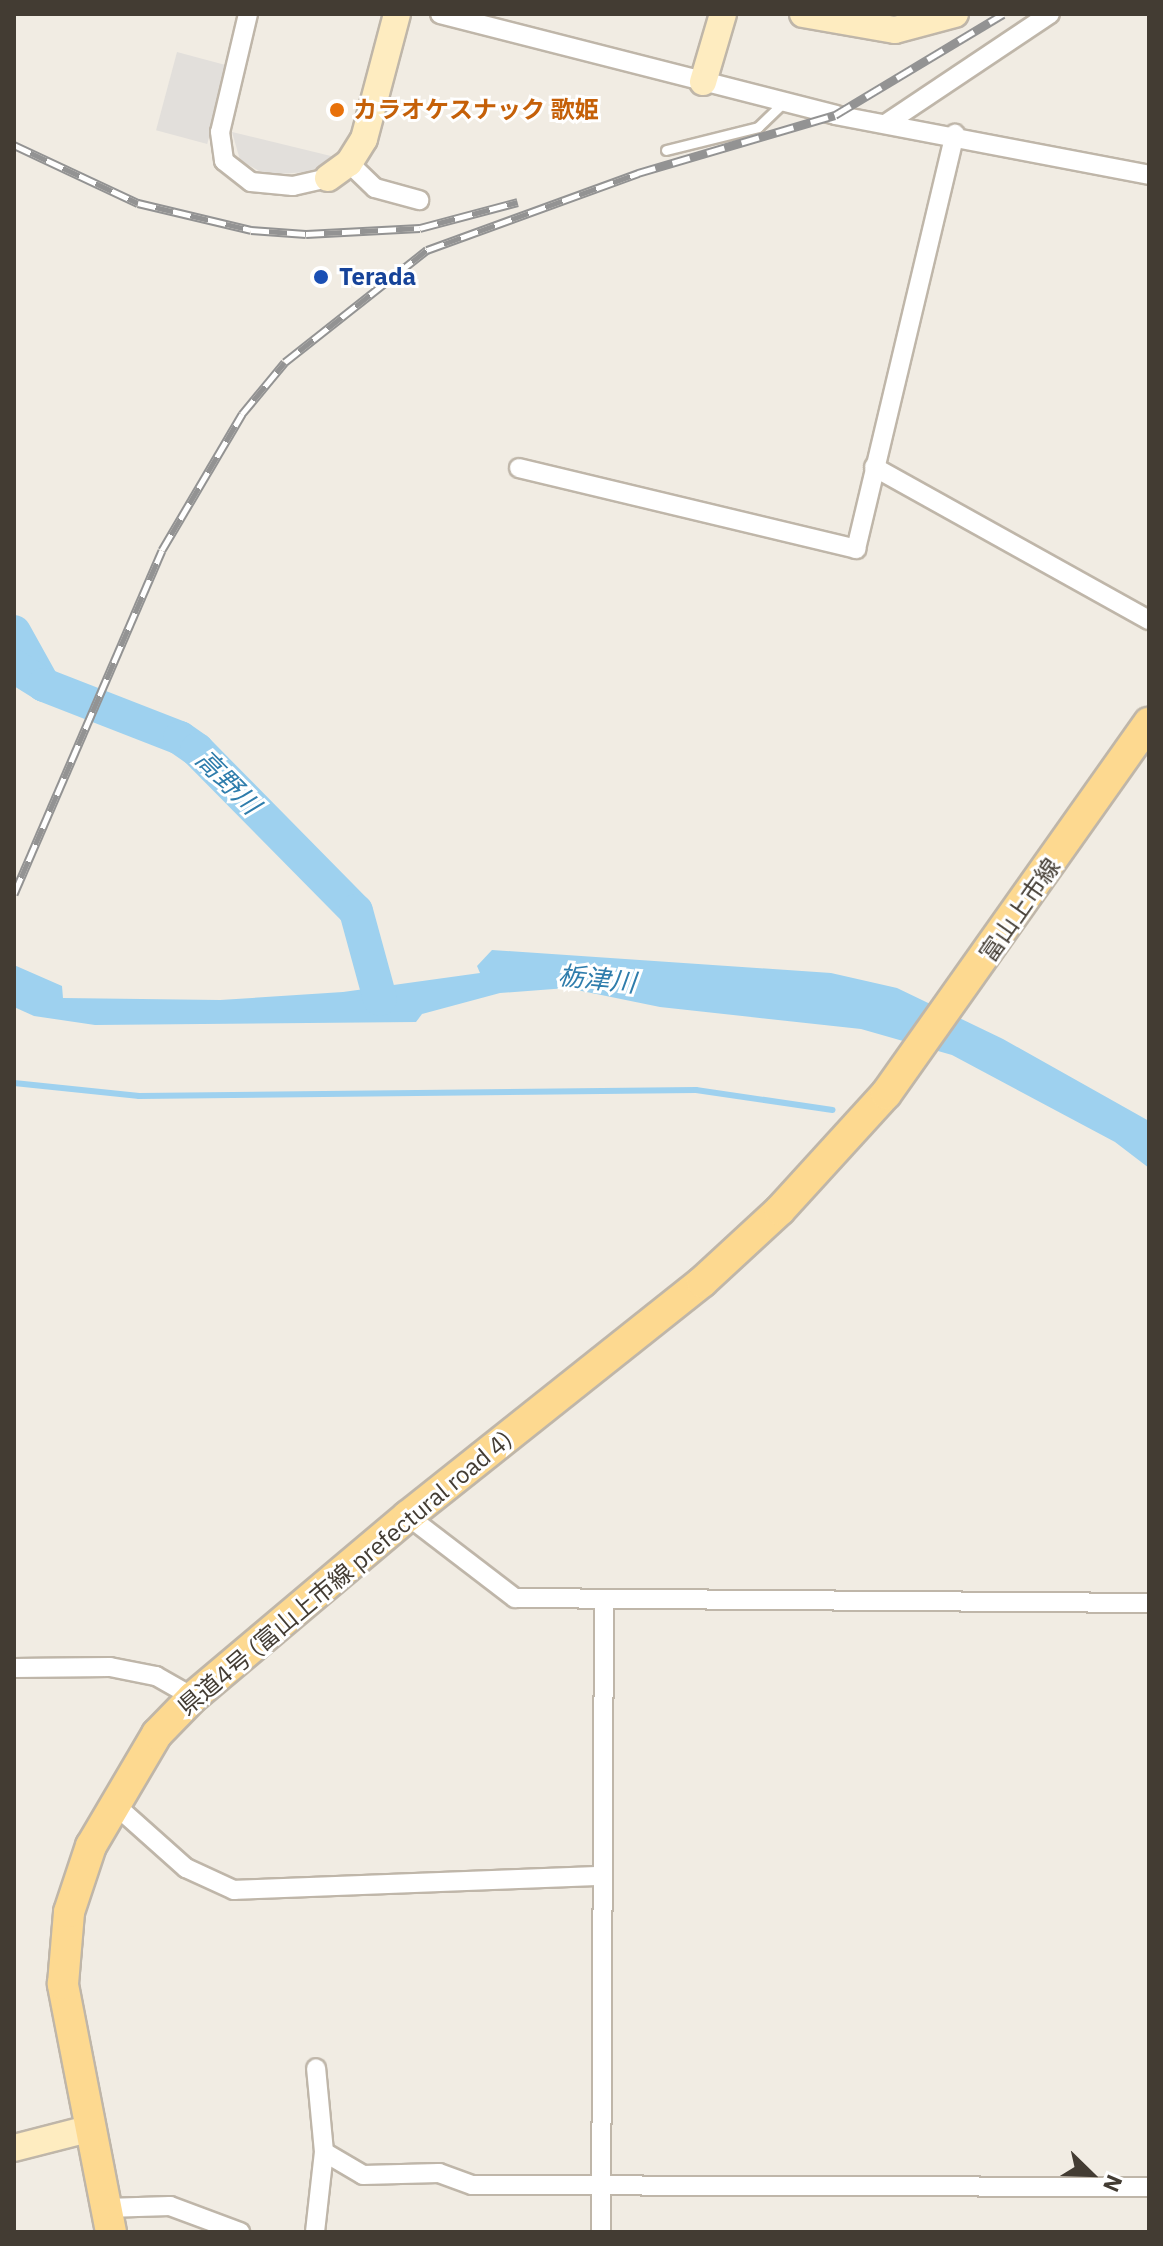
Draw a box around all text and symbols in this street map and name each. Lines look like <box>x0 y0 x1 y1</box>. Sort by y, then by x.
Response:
place label: カラオケスナック 歌姫 <box>353 96 599 124</box>
marker: カラオケスナック 歌姫 <box>328 101 346 119</box>
place label: Terada <box>339 263 416 291</box>
marker: Terada <box>310 266 332 288</box>
water label: 高野川 <box>189 743 267 821</box>
street label: 富山上市線 <box>974 853 1066 967</box>
water label: 栃津川 <box>557 959 637 999</box>
street label: 県道4号 (富山上市線 prefectural road 4) <box>172 1425 518 1721</box>
north arrow <box>1051 2134 1131 2214</box>
text: N <box>1097 2171 1130 2197</box>

